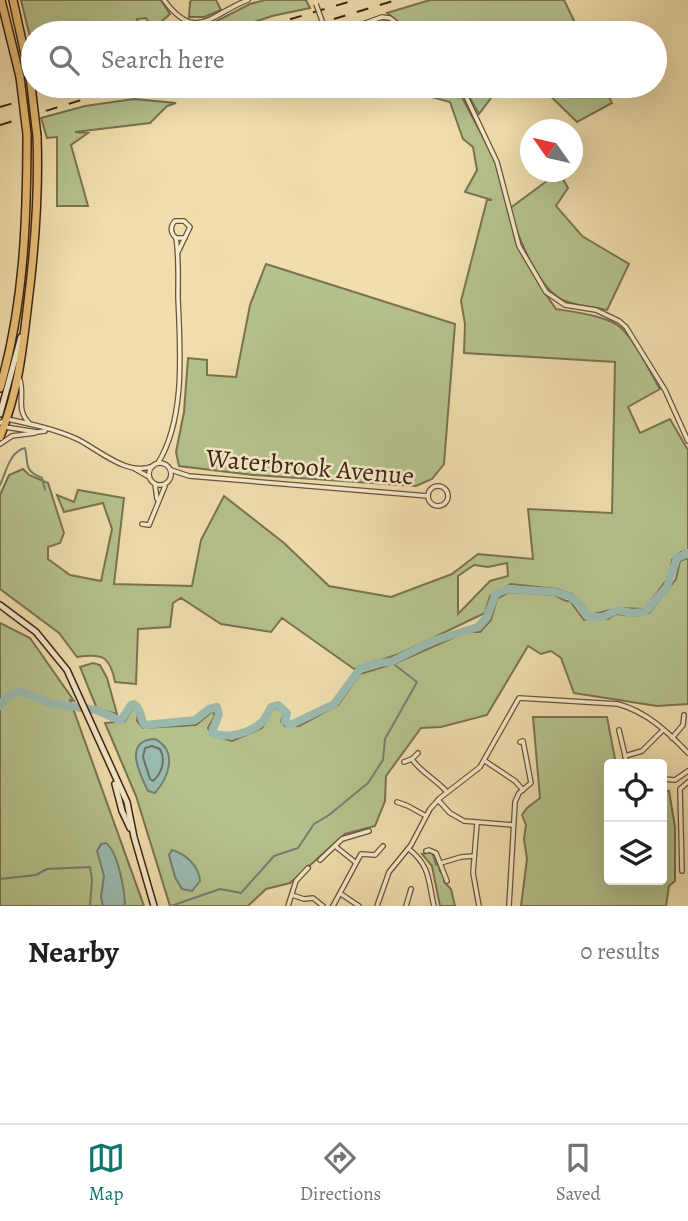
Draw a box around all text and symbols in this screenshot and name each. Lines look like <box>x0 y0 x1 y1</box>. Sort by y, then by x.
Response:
search box <box>21 21 667 98</box>
icon: search <box>45 41 83 79</box>
text: Search here <box>101 42 225 77</box>
north arrow <box>520 119 583 182</box>
street label: Waterbrook Avenue <box>203 440 416 494</box>
map controls <box>604 759 667 885</box>
button: locate <box>604 759 667 822</box>
button: layers <box>604 822 667 885</box>
text: Nearby <box>28 932 119 972</box>
text: 0 results <box>580 936 660 967</box>
tab: Map <box>87 1139 125 1207</box>
tab: Directions <box>300 1139 381 1207</box>
tab: Saved <box>556 1139 601 1207</box>

